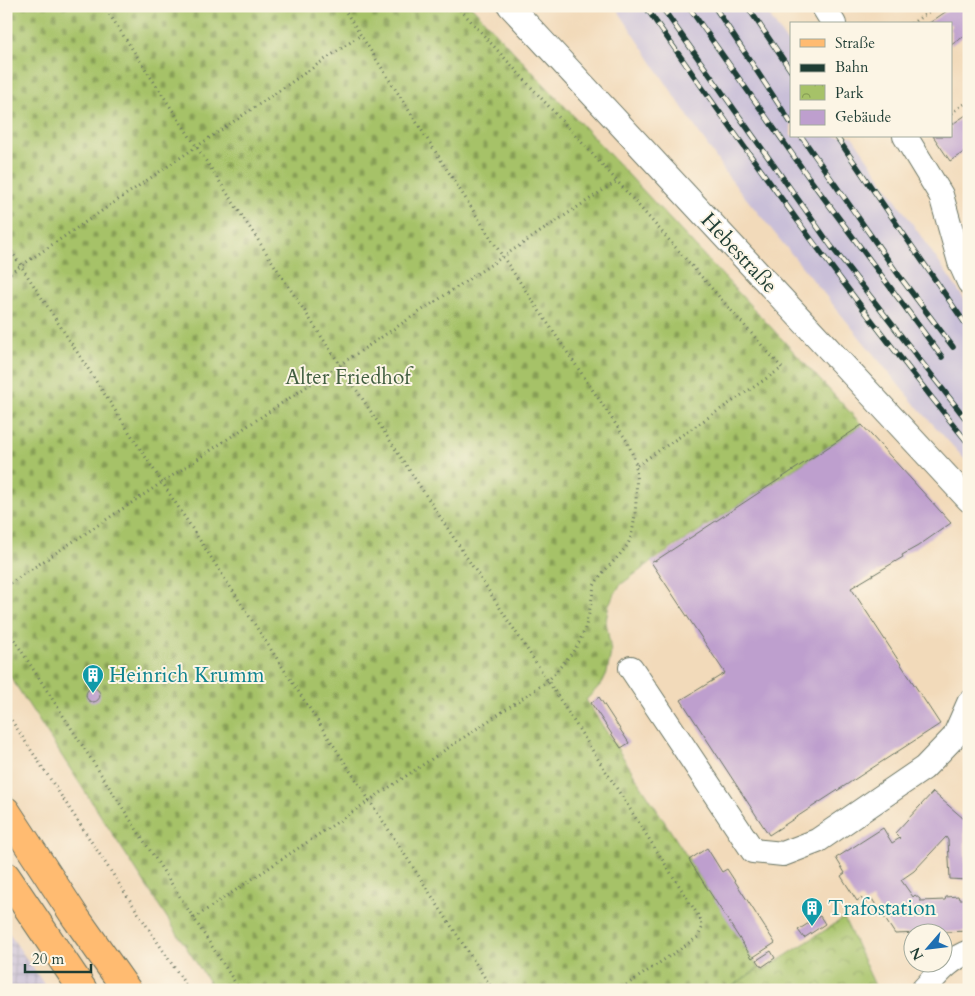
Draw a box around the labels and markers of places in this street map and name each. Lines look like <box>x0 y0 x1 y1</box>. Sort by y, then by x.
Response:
place label: Heinrich Krumm <box>109 661 265 690</box>
building icon: Heinrich Krumm <box>81 663 105 694</box>
place label: Trafostation <box>828 894 937 923</box>
building icon: Trafostation <box>800 896 824 927</box>

